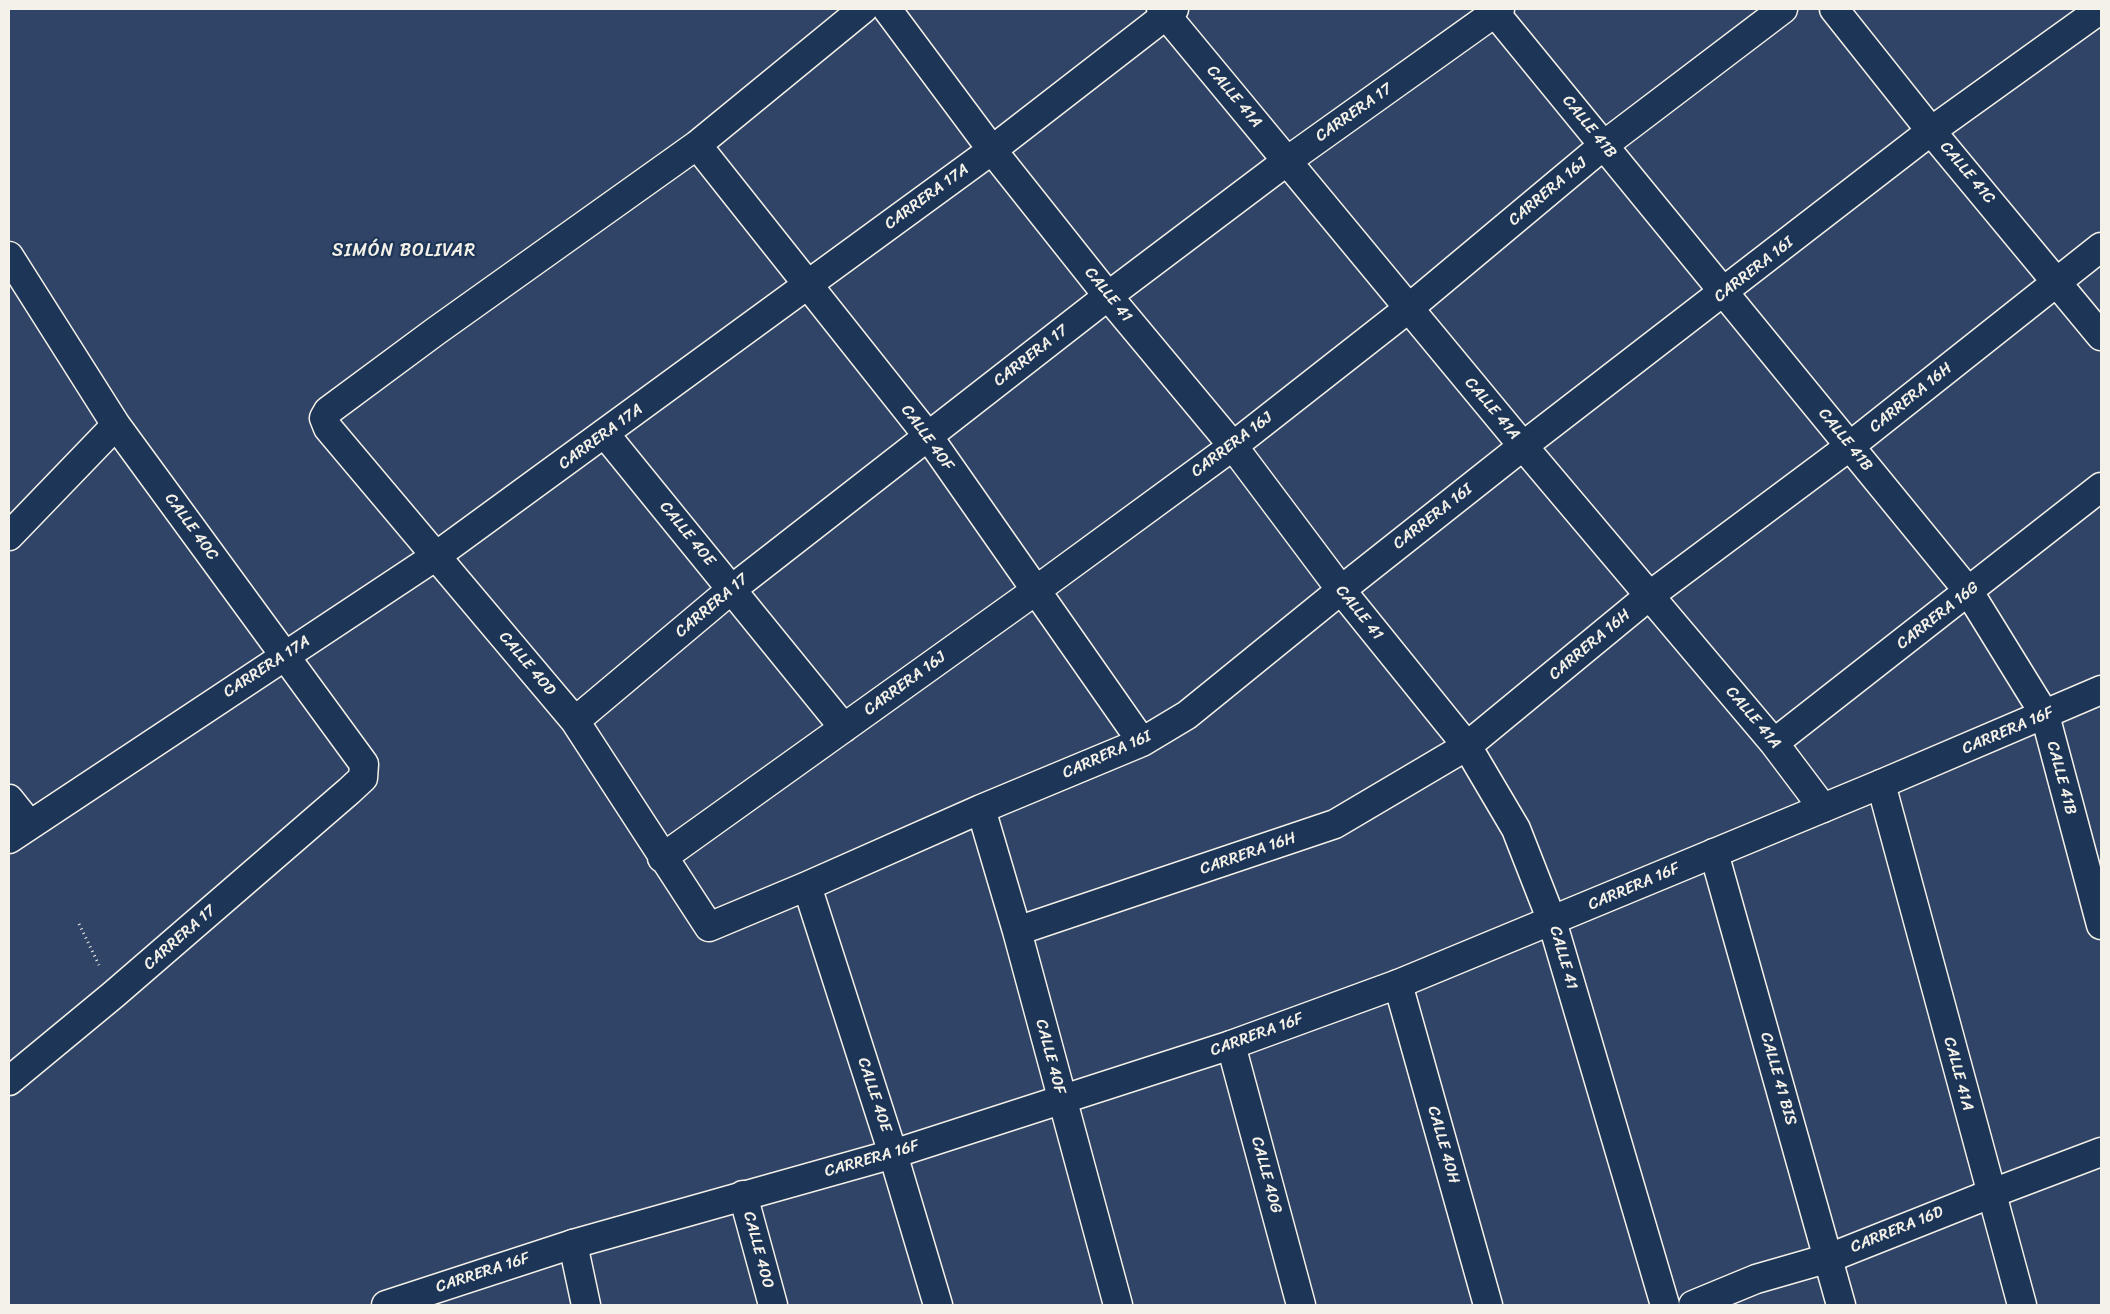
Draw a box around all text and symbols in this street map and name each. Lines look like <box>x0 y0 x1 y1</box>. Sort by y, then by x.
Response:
street label: CALLE 41A <box>1202 62 1266 132</box>
street label: CARRERA 17 <box>1312 80 1396 146</box>
street label: CALLE 41B <box>1558 92 1620 162</box>
street label: CALLE 41C <box>1935 138 1999 208</box>
street label: CARRERA 16J <box>1505 154 1591 230</box>
street label: CARRERA 17A <box>881 160 973 234</box>
street label: CARRERA 16I <box>1711 233 1797 307</box>
district label: SIMÓN BOLIVAR <box>329 240 479 262</box>
street label: CALLE 41 <box>1080 264 1136 326</box>
street label: CARRERA 17 <box>990 321 1072 391</box>
street label: CARRERA 16H <box>1866 359 1956 437</box>
street label: CALLE 41A <box>1460 374 1524 444</box>
street label: CARRERA 17A <box>555 400 647 474</box>
street label: CALLE 40F <box>897 401 957 475</box>
street label: CALLE 41B <box>1814 405 1876 475</box>
street label: CARRERA 16J <box>1188 408 1276 482</box>
street label: CARRERA 16I <box>1390 480 1476 554</box>
street label: CALLE 40C <box>160 490 222 564</box>
street label: CALLE 40E <box>655 498 719 570</box>
street label: CARRERA 17 <box>672 570 752 642</box>
street label: CARRERA 16G <box>1893 578 1983 654</box>
street label: CALLE 41 <box>1331 582 1387 644</box>
street label: CARRERA 16H <box>1545 605 1635 685</box>
street label: CALLE 40D <box>495 628 559 700</box>
street label: CARRERA 17A <box>220 632 314 702</box>
street label: CARRERA 16J <box>860 648 950 720</box>
street label: CALLE 41A <box>1721 683 1785 753</box>
street label: CARRERA 16F <box>1959 703 2057 759</box>
street label: CARRERA 16I <box>1060 727 1154 783</box>
street label: CALLE 41B <box>2042 739 2080 817</box>
street label: CARRERA 16H <box>1198 829 1298 879</box>
street label: CARRERA 16F <box>1585 859 1683 915</box>
street label: CARRERA 17 <box>140 902 220 974</box>
street label: CALLE 41 <box>1545 924 1581 992</box>
street label: CARRERA 16F <box>1208 1009 1306 1061</box>
street label: CALLE 40F <box>1031 1017 1069 1097</box>
street label: CALLE 41 BIS <box>1756 1030 1800 1128</box>
street label: CALLE 41A <box>1939 1035 1977 1113</box>
street label: CALLE 40E <box>853 1055 895 1135</box>
street label: CALLE 40H <box>1423 1104 1463 1186</box>
street label: CALLE 40G <box>1247 1135 1285 1215</box>
street label: CARRERA 16F <box>822 1136 922 1182</box>
street label: CARRERA 16D <box>1848 1203 1946 1257</box>
street label: CALLE 400 <box>739 1210 777 1290</box>
street label: CARRERA 16F <box>434 1249 532 1297</box>

